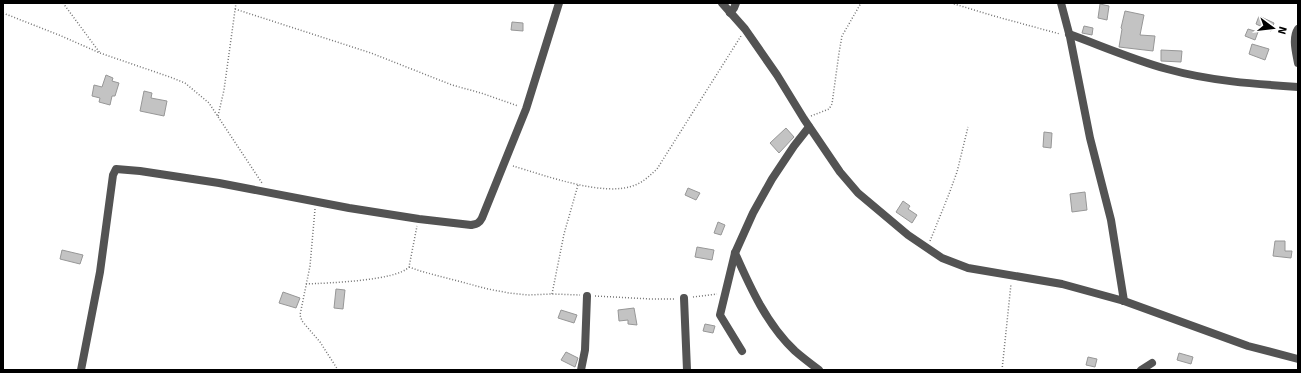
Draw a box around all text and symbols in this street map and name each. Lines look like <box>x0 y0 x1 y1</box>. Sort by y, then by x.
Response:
north arrow <box>1253 8 1293 48</box>
text: N <box>1275 25 1289 36</box>

